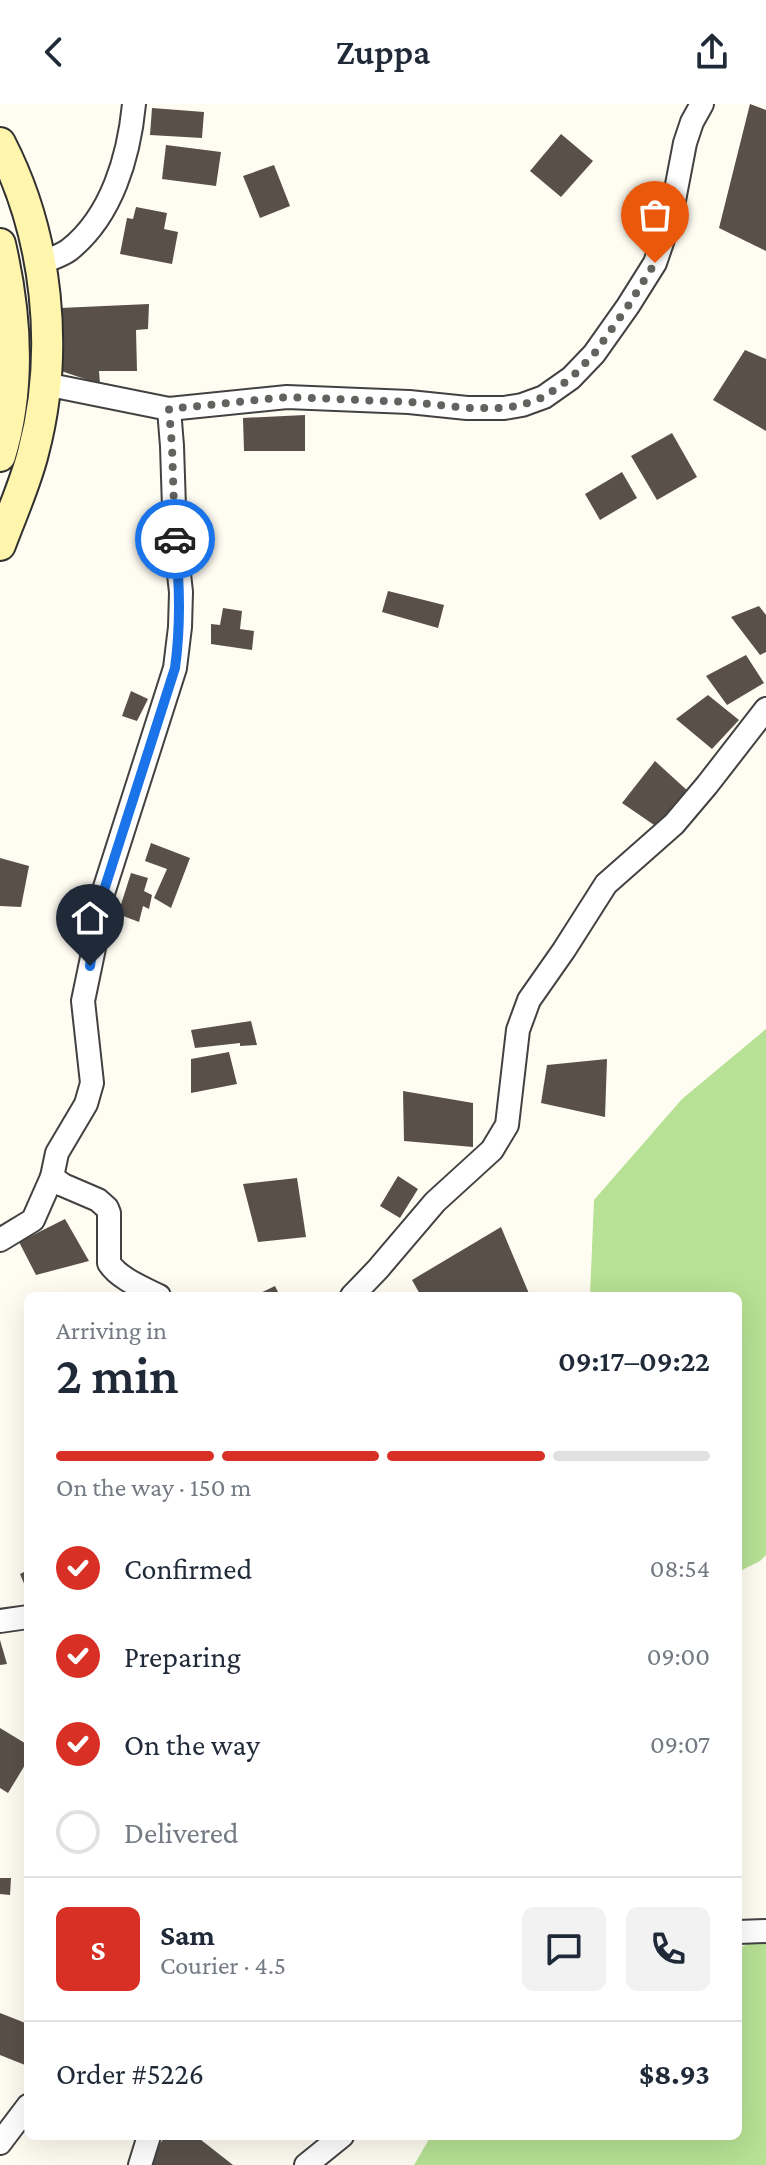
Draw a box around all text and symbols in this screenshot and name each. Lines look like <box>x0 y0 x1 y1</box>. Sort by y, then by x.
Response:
icon: back <box>32 30 76 74</box>
icon: share <box>690 30 734 74</box>
text: Zuppa <box>336 32 430 72</box>
pin <box>621 181 689 263</box>
icon: bag <box>633 193 677 237</box>
courier <box>135 499 215 579</box>
icon: car <box>153 517 197 561</box>
pin <box>56 884 124 966</box>
icon: home <box>68 896 112 940</box>
text: Arriving in <box>56 1316 167 1345</box>
text: 09:17–09:22 <box>558 1344 710 1377</box>
text: 2 min <box>56 1346 179 1404</box>
text: On the way · 150 m <box>56 1473 251 1502</box>
icon: check <box>56 1546 100 1590</box>
text: Confirmed <box>124 1552 252 1585</box>
text: 08:54 <box>650 1554 710 1583</box>
icon: check <box>56 1634 100 1678</box>
text: Preparing <box>124 1640 241 1673</box>
text: 09:00 <box>647 1642 710 1671</box>
icon: check <box>56 1722 100 1766</box>
text: On the way <box>124 1728 260 1761</box>
text: 09:07 <box>650 1730 710 1759</box>
text: Delivered <box>124 1816 239 1849</box>
button: chat <box>522 1907 606 1991</box>
button: phone <box>626 1907 710 1991</box>
text: Sam <box>160 1918 215 1951</box>
text: S <box>91 1933 106 1966</box>
text: Courier · 4.5 <box>160 1951 286 1980</box>
text: Order #5226 <box>56 2057 204 2090</box>
text: $8.93 <box>639 2057 710 2090</box>

